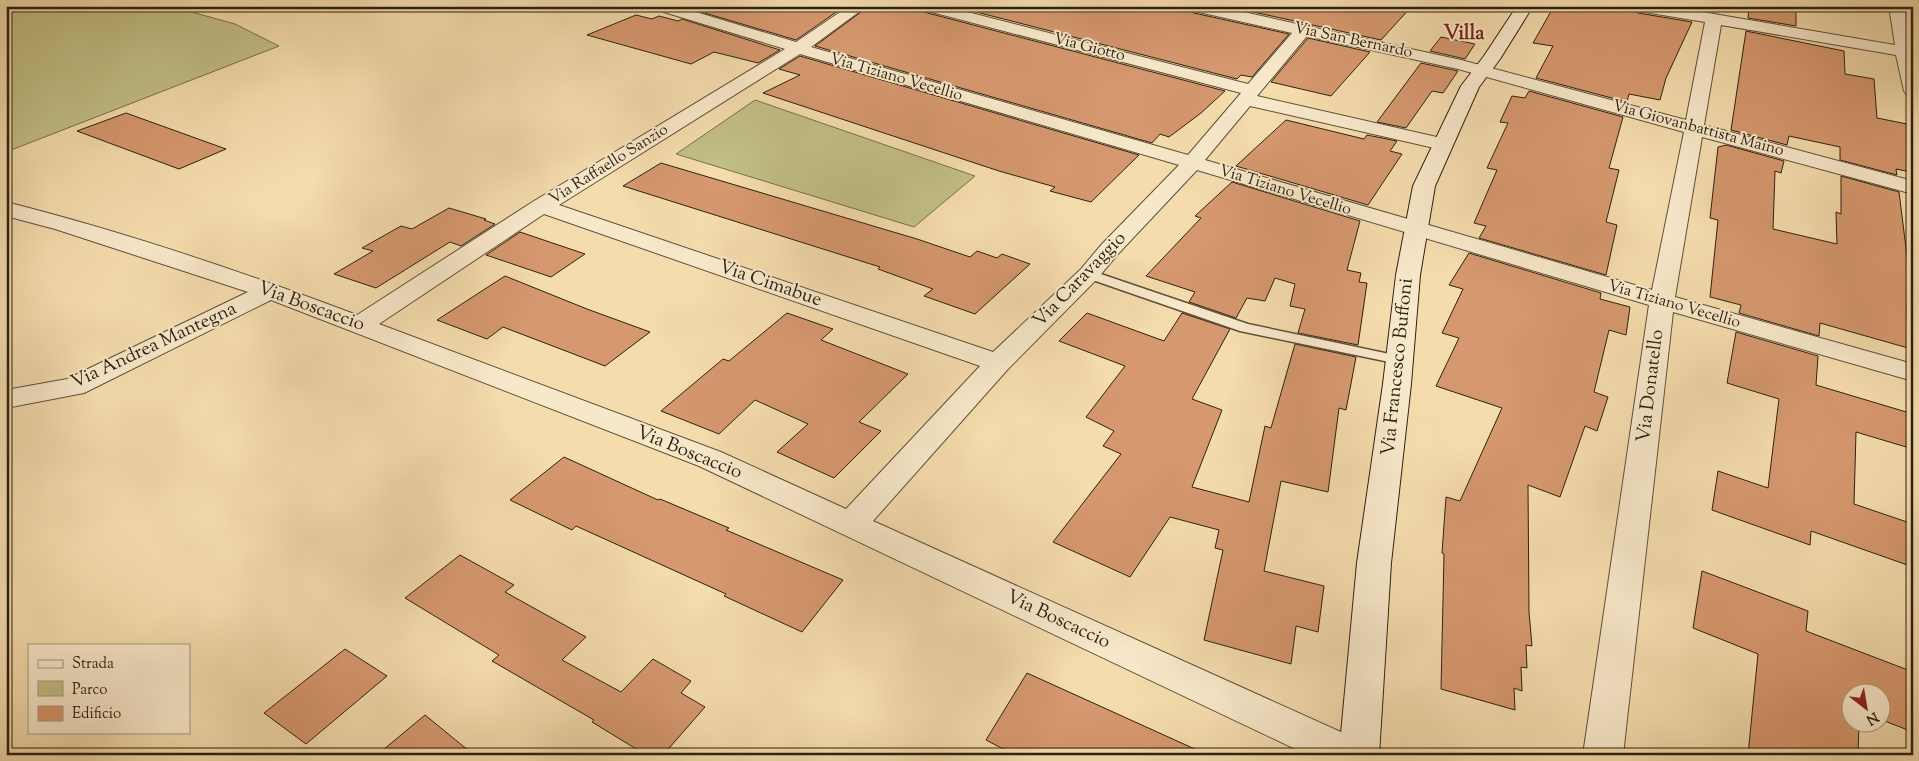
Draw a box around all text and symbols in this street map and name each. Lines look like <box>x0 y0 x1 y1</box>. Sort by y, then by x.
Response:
street label: Via San Bernardo <box>1291 17 1415 65</box>
district label: Villa <box>1443 20 1485 49</box>
street label: Via Giotto <box>1051 28 1128 68</box>
street label: Via Tiziano Vecellio <box>827 48 965 108</box>
street label: Via Giovanbattista Maino <box>1610 95 1787 163</box>
street label: Via Raffaello Sanzio <box>545 119 673 211</box>
street label: Via Tiziano Vecellio <box>1216 160 1354 222</box>
street label: Via Caravaggio <box>1027 226 1133 334</box>
street label: Via Cimabue <box>715 254 825 314</box>
street label: Via Boscaccio <box>254 275 368 339</box>
street label: Via Tiziano Vecellio <box>1605 275 1743 335</box>
street label: Via Francesco Buffoni <box>1375 277 1421 457</box>
street label: Via Andrea Mantegna <box>67 296 242 396</box>
street label: Via Donatello <box>1631 328 1671 444</box>
street label: Via Boscaccio <box>632 419 746 487</box>
street label: Via Boscaccio <box>1001 584 1115 656</box>
legend <box>28 644 190 734</box>
text: Strada <box>72 654 114 675</box>
text: Parco <box>72 680 108 701</box>
north arrow <box>1842 684 1892 734</box>
text: Edificio <box>72 704 121 725</box>
text: N <box>1862 706 1882 729</box>

